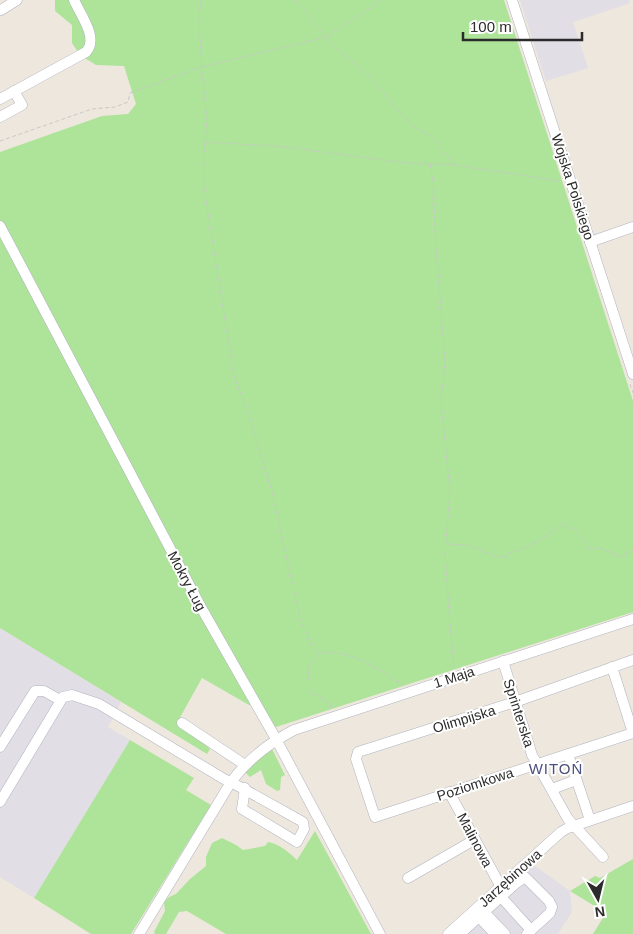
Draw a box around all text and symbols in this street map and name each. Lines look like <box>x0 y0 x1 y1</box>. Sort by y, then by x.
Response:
scale bar <box>463 10 582 42</box>
text: 100 m <box>470 18 512 35</box>
street label: Wojska Polskiego <box>548 132 598 242</box>
street label: Mokry Ług <box>165 548 209 614</box>
street label: 1 Maja <box>432 663 477 691</box>
street label: Sprinterska <box>500 677 538 749</box>
street label: Olimpijska <box>431 702 497 736</box>
district label: WITOŃ <box>529 760 583 777</box>
street label: Poziomkowa <box>435 764 515 804</box>
street label: Malinowa <box>454 810 496 870</box>
street label: Jarzębinowa <box>475 846 545 910</box>
north arrow <box>573 874 623 924</box>
text: N <box>594 903 606 921</box>

